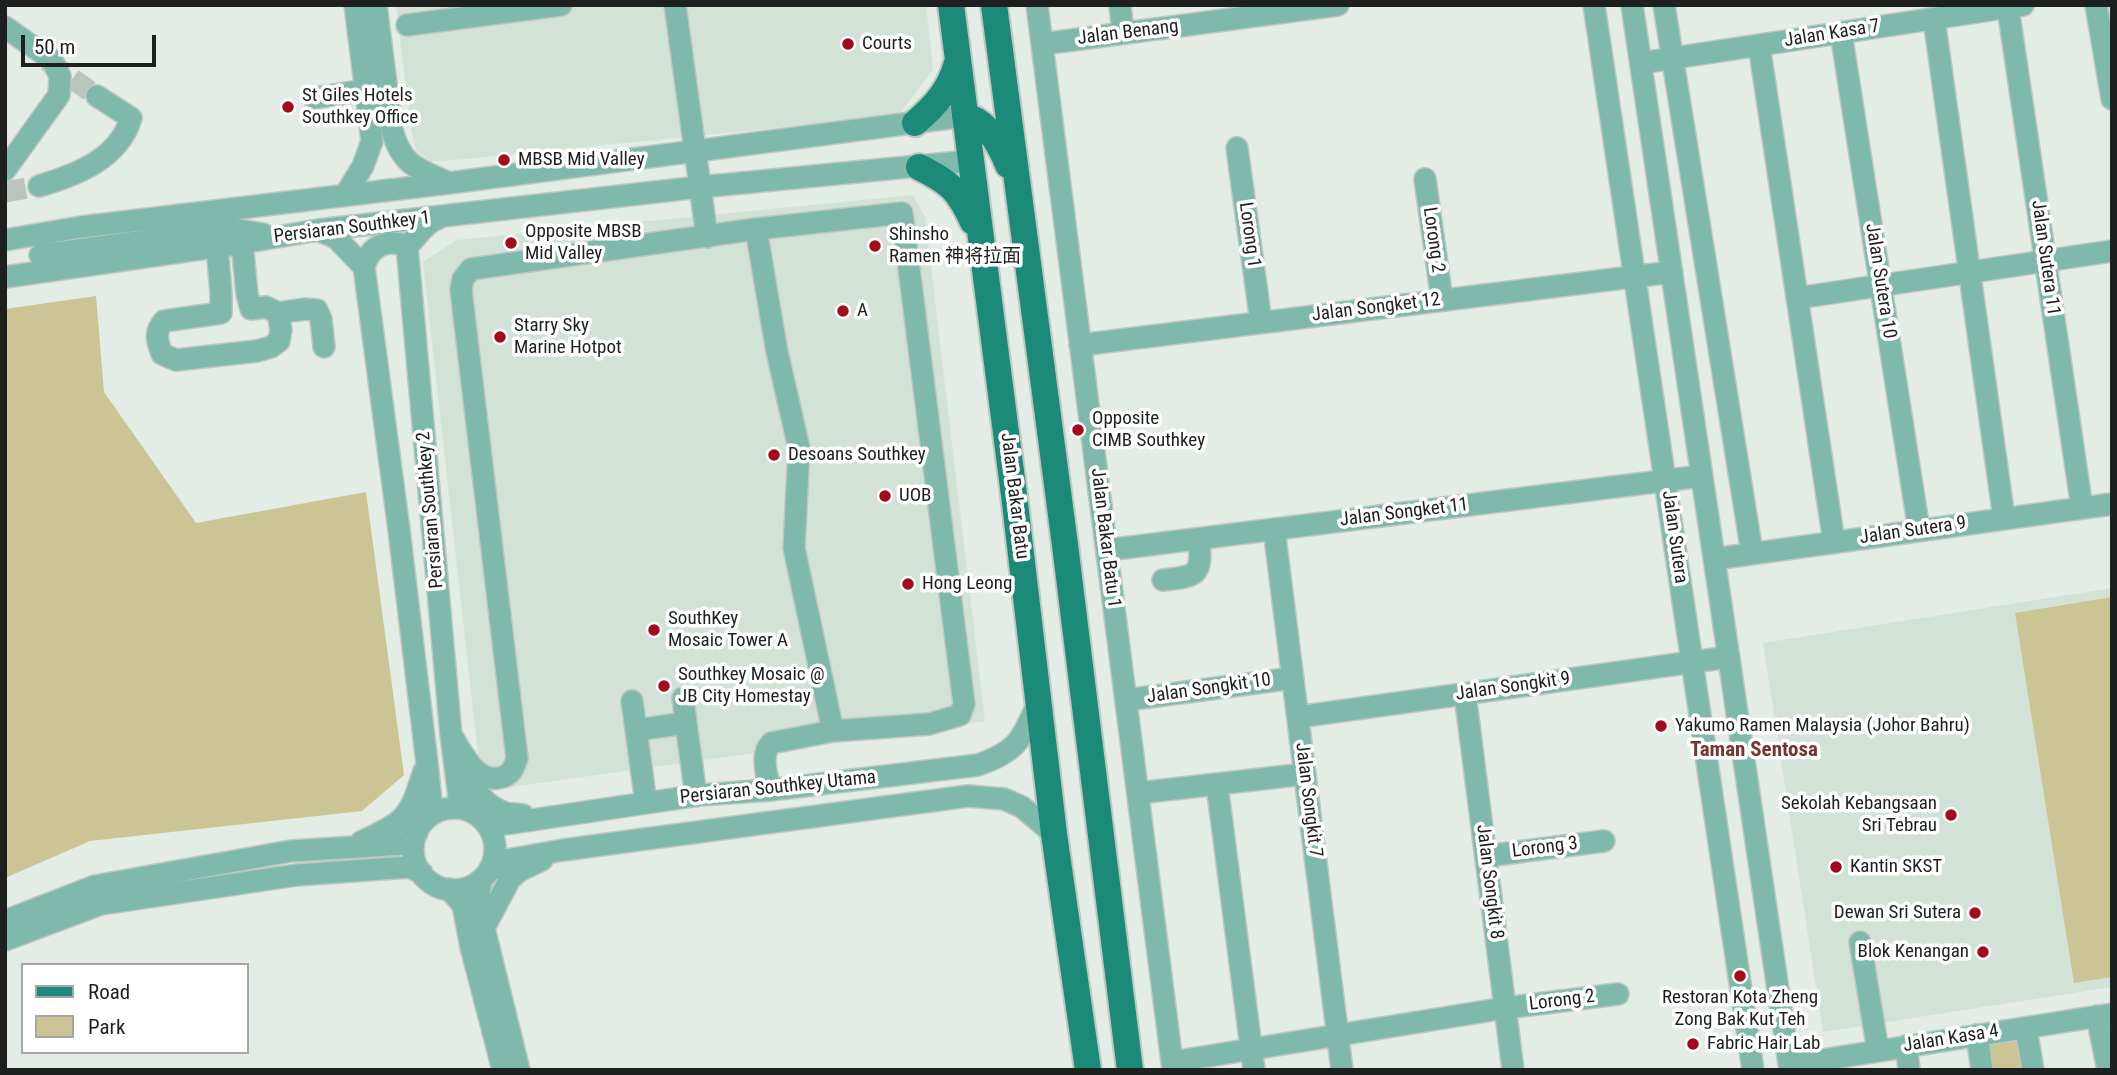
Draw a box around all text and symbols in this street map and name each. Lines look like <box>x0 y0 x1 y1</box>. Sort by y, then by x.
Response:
street label: Jalan Kasa 7 <box>1783 15 1881 53</box>
street label: Jalan Benang <box>1076 16 1180 50</box>
scale bar <box>24 21 159 65</box>
place label: Courts <box>862 33 912 55</box>
text: 50 m <box>34 35 75 59</box>
marker: Courts <box>840 36 856 52</box>
place label: St Giles Hotels Southkey Office <box>302 85 418 129</box>
marker: St Giles Hotels Southkey Office <box>280 99 296 115</box>
place label: MBSB Mid Valley <box>518 149 645 171</box>
marker: MBSB Mid Valley <box>496 152 512 168</box>
street label: Jalan Sutera 11 <box>2026 199 2064 317</box>
street label: Lorong 1 <box>1233 201 1265 269</box>
street label: Lorong 2 <box>1417 206 1449 274</box>
street label: Persiaran Southkey 1 <box>272 207 432 249</box>
place label: Opposite MBSB Mid Valley <box>525 221 642 265</box>
street label: Jalan Sutera 10 <box>1860 222 1900 340</box>
place label: Shinsho Ramen 神将拉面 <box>889 224 1021 268</box>
marker: Opposite MBSB Mid Valley <box>503 235 519 251</box>
marker: Shinsho Ramen 神将拉面 <box>867 238 883 254</box>
street label: Jalan Songket 12 <box>1310 289 1442 327</box>
place label: A <box>857 300 868 322</box>
marker: A <box>835 303 851 319</box>
place label: Starry Sky Marine Hotpot <box>514 315 622 359</box>
marker: Starry Sky Marine Hotpot <box>492 329 508 345</box>
place label: Opposite CIMB Southkey <box>1092 408 1205 452</box>
marker: Opposite CIMB Southkey <box>1070 422 1086 438</box>
street label: Persiaran Southkey 2 <box>413 431 449 589</box>
street label: Jalan Bakar Batu <box>995 432 1033 560</box>
place label: Desoans Southkey <box>788 444 926 466</box>
marker: Desoans Southkey <box>766 447 782 463</box>
street label: Jalan Bakar Batu 1 <box>1085 467 1125 609</box>
place label: UOB <box>899 485 931 507</box>
marker: UOB <box>877 488 893 504</box>
street label: Jalan Sutera <box>1656 489 1692 585</box>
street label: Jalan Songket 11 <box>1338 494 1470 532</box>
street label: Jalan Sutera 9 <box>1858 512 1968 550</box>
place label: Hong Leong <box>922 573 1012 595</box>
marker: Hong Leong <box>900 576 916 592</box>
place label: SouthKey Mosaic Tower A <box>668 608 788 652</box>
marker: SouthKey Mosaic Tower A <box>646 622 662 638</box>
place label: Southkey Mosaic @ JB City Homestay <box>678 664 825 708</box>
street label: Jalan Songkit 9 <box>1454 668 1572 706</box>
street label: Jalan Songkit 10 <box>1146 669 1272 709</box>
marker: Southkey Mosaic @ JB City Homestay <box>656 678 672 694</box>
place label: Yakumo Ramen Malaysia (Johor Bahru) <box>1675 715 1970 737</box>
marker: Yakumo Ramen Malaysia (Johor Bahru) <box>1653 718 1669 734</box>
district label: Taman Sentosa <box>1690 738 1818 764</box>
street label: Jalan Songkit 7 <box>1290 741 1326 859</box>
street label: Persiaran Southkey Utama <box>679 766 877 810</box>
place label: Sekolah Kebangsaan Sri Tebrau <box>1781 793 1937 837</box>
marker: Sekolah Kebangsaan Sri Tebrau <box>1943 807 1959 823</box>
street label: Jalan Songkit 8 <box>1471 823 1507 941</box>
street label: Lorong 3 <box>1511 833 1579 863</box>
place label: Kantin SKST <box>1850 856 1942 878</box>
marker: Kantin SKST <box>1828 859 1844 875</box>
place label: Dewan Sri Sutera <box>1834 902 1961 924</box>
marker: Dewan Sri Sutera <box>1967 905 1983 921</box>
place label: Blok Kenangan <box>1858 941 1969 963</box>
marker: Blok Kenangan <box>1975 944 1991 960</box>
legend <box>21 963 248 1054</box>
marker: Restoran Kota Zheng Zong Bak Kut Teh <box>1732 968 1748 984</box>
text: Road <box>88 980 130 1004</box>
street label: Lorong 2 <box>1528 986 1596 1016</box>
place label: Restoran Kota Zheng Zong Bak Kut Teh <box>1662 987 1818 1031</box>
text: Park <box>88 1015 125 1039</box>
street label: Jalan Kasa 4 <box>1902 1020 2000 1058</box>
place label: Fabric Hair Lab <box>1707 1033 1820 1055</box>
marker: Fabric Hair Lab <box>1685 1036 1701 1052</box>

